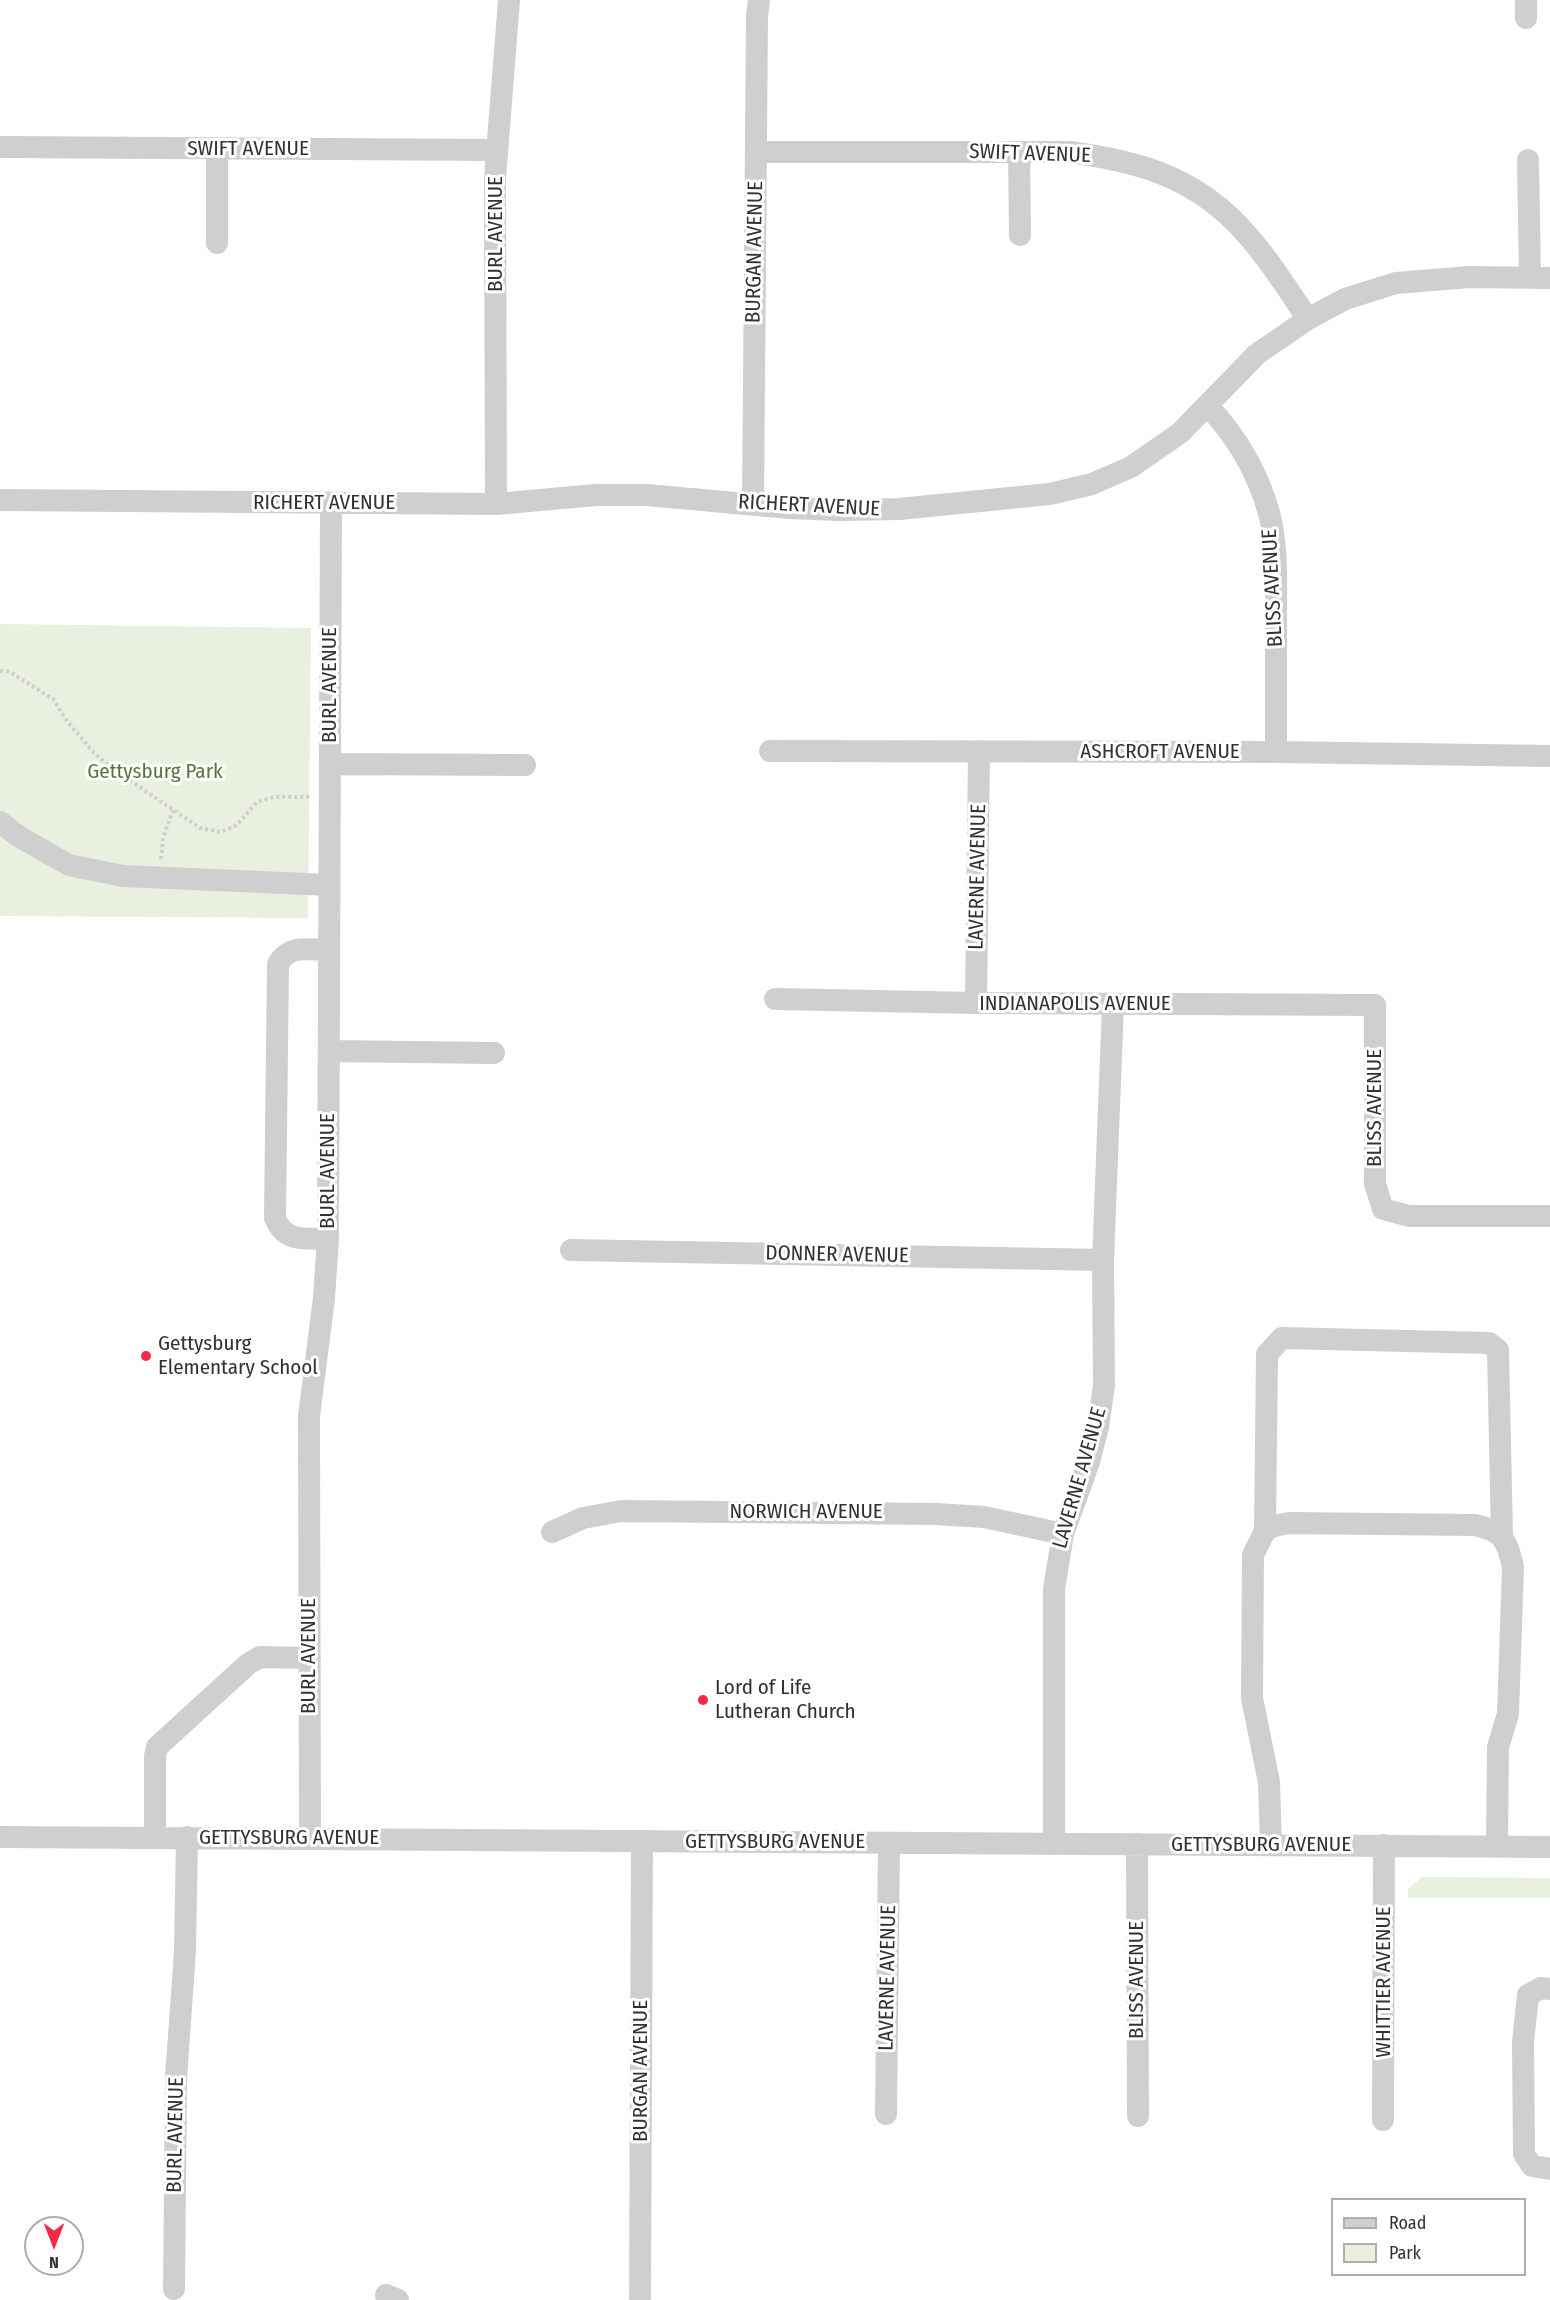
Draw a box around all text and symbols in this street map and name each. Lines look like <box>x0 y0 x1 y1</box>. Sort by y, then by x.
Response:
street label: SWIFT AVENUE <box>187 136 309 162</box>
street label: SWIFT AVENUE <box>969 139 1091 169</box>
street label: BURL AVENUE <box>483 176 509 292</box>
street label: BURGAN AVENUE <box>741 181 769 323</box>
street label: RICHERT AVENUE <box>253 490 395 516</box>
street label: RICHERT AVENUE <box>737 490 881 522</box>
street label: BLISS AVENUE <box>1257 528 1289 648</box>
street label: BURL AVENUE <box>317 627 343 743</box>
street label: ASHCROFT AVENUE <box>1080 739 1240 765</box>
park label: Gettysburg Park <box>87 759 223 785</box>
street label: LAVERNE AVENUE <box>964 804 992 950</box>
street label: INDIANAPOLIS AVENUE <box>979 991 1171 1017</box>
street label: BLISS AVENUE <box>1362 1049 1388 1167</box>
street label: BURL AVENUE <box>315 1113 341 1229</box>
street label: DONNER AVENUE <box>765 1241 909 1269</box>
place label: Gettysburg Elementary School <box>158 1331 318 1381</box>
marker: Gettysburg Elementary School <box>139 1349 153 1363</box>
street label: LAVERNE AVENUE <box>1048 1404 1112 1552</box>
street label: NORWICH AVENUE <box>729 1499 883 1525</box>
street label: BURL AVENUE <box>296 1598 322 1714</box>
place label: Lord of Life Lutheran Church <box>715 1675 856 1725</box>
marker: Lord of Life Lutheran Church <box>696 1693 710 1707</box>
street label: GETTYSBURG AVENUE <box>199 1825 379 1851</box>
street label: GETTYSBURG AVENUE <box>685 1829 865 1855</box>
street label: GETTYSBURG AVENUE <box>1171 1832 1351 1858</box>
street label: LAVERNE AVENUE <box>874 1905 902 2051</box>
street label: WHITTIER AVENUE <box>1371 1906 1397 2058</box>
street label: BLISS AVENUE <box>1124 1921 1150 2039</box>
street label: BURGAN AVENUE <box>628 2000 654 2142</box>
street label: BURL AVENUE <box>162 2077 190 2193</box>
legend <box>1331 2198 1526 2276</box>
text: Road <box>1389 2212 1426 2234</box>
north arrow <box>24 2216 84 2276</box>
text: Park <box>1389 2242 1421 2264</box>
text: N <box>49 2253 59 2272</box>

